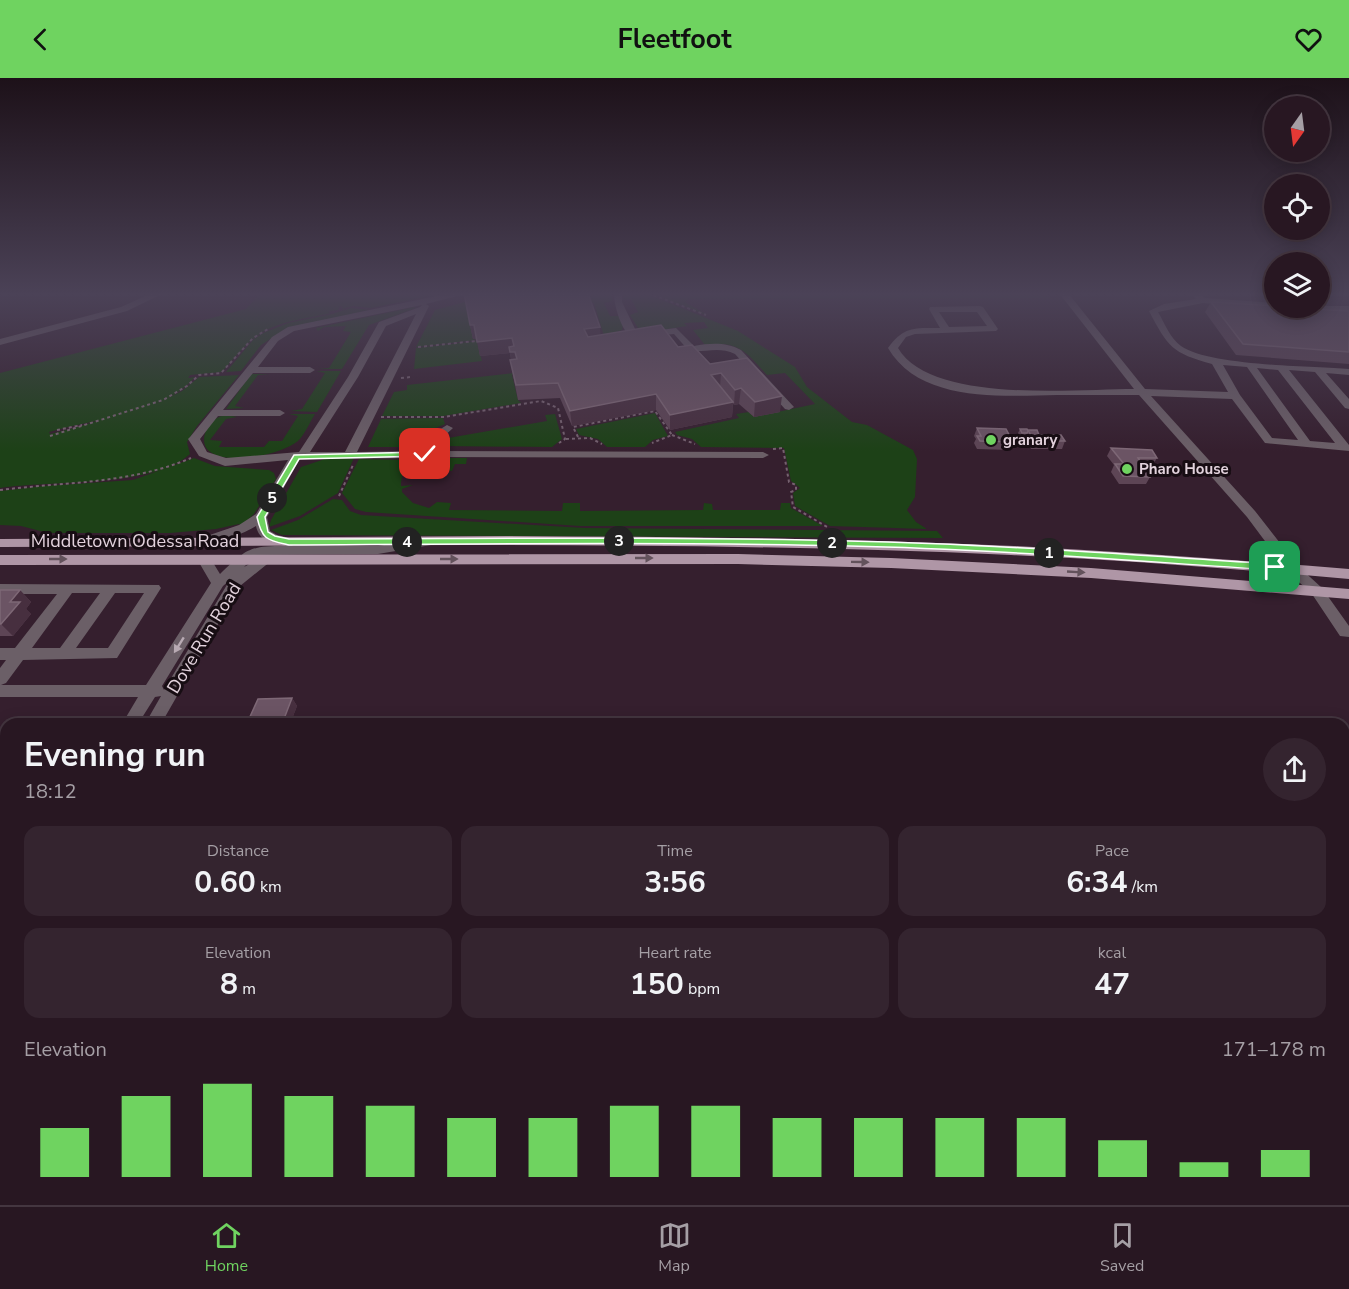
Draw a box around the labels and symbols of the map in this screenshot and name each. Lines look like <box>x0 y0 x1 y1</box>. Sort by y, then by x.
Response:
north arrow <box>1264 96 1330 162</box>
pin <box>399 428 450 479</box>
place label: granary <box>1003 430 1057 450</box>
marker: granary <box>984 433 998 447</box>
place label: Pharo House <box>1139 459 1229 479</box>
marker: Pharo House <box>1120 462 1134 476</box>
pin: 5 <box>257 483 287 513</box>
pin: 3 <box>604 526 634 556</box>
pin: 4 <box>392 527 422 557</box>
pin: 2 <box>817 528 847 558</box>
street label: Middletown Odessa Road <box>31 529 239 553</box>
pin: 1 <box>1034 538 1064 568</box>
pin <box>1249 541 1300 592</box>
one-way arrow <box>634 553 653 563</box>
one-way arrow <box>49 554 68 564</box>
one-way arrow <box>439 554 458 564</box>
one-way arrow <box>850 558 869 567</box>
one-way arrow <box>1066 568 1085 577</box>
street label: Dove Run Road <box>161 578 247 698</box>
one-way arrow <box>174 637 185 653</box>

